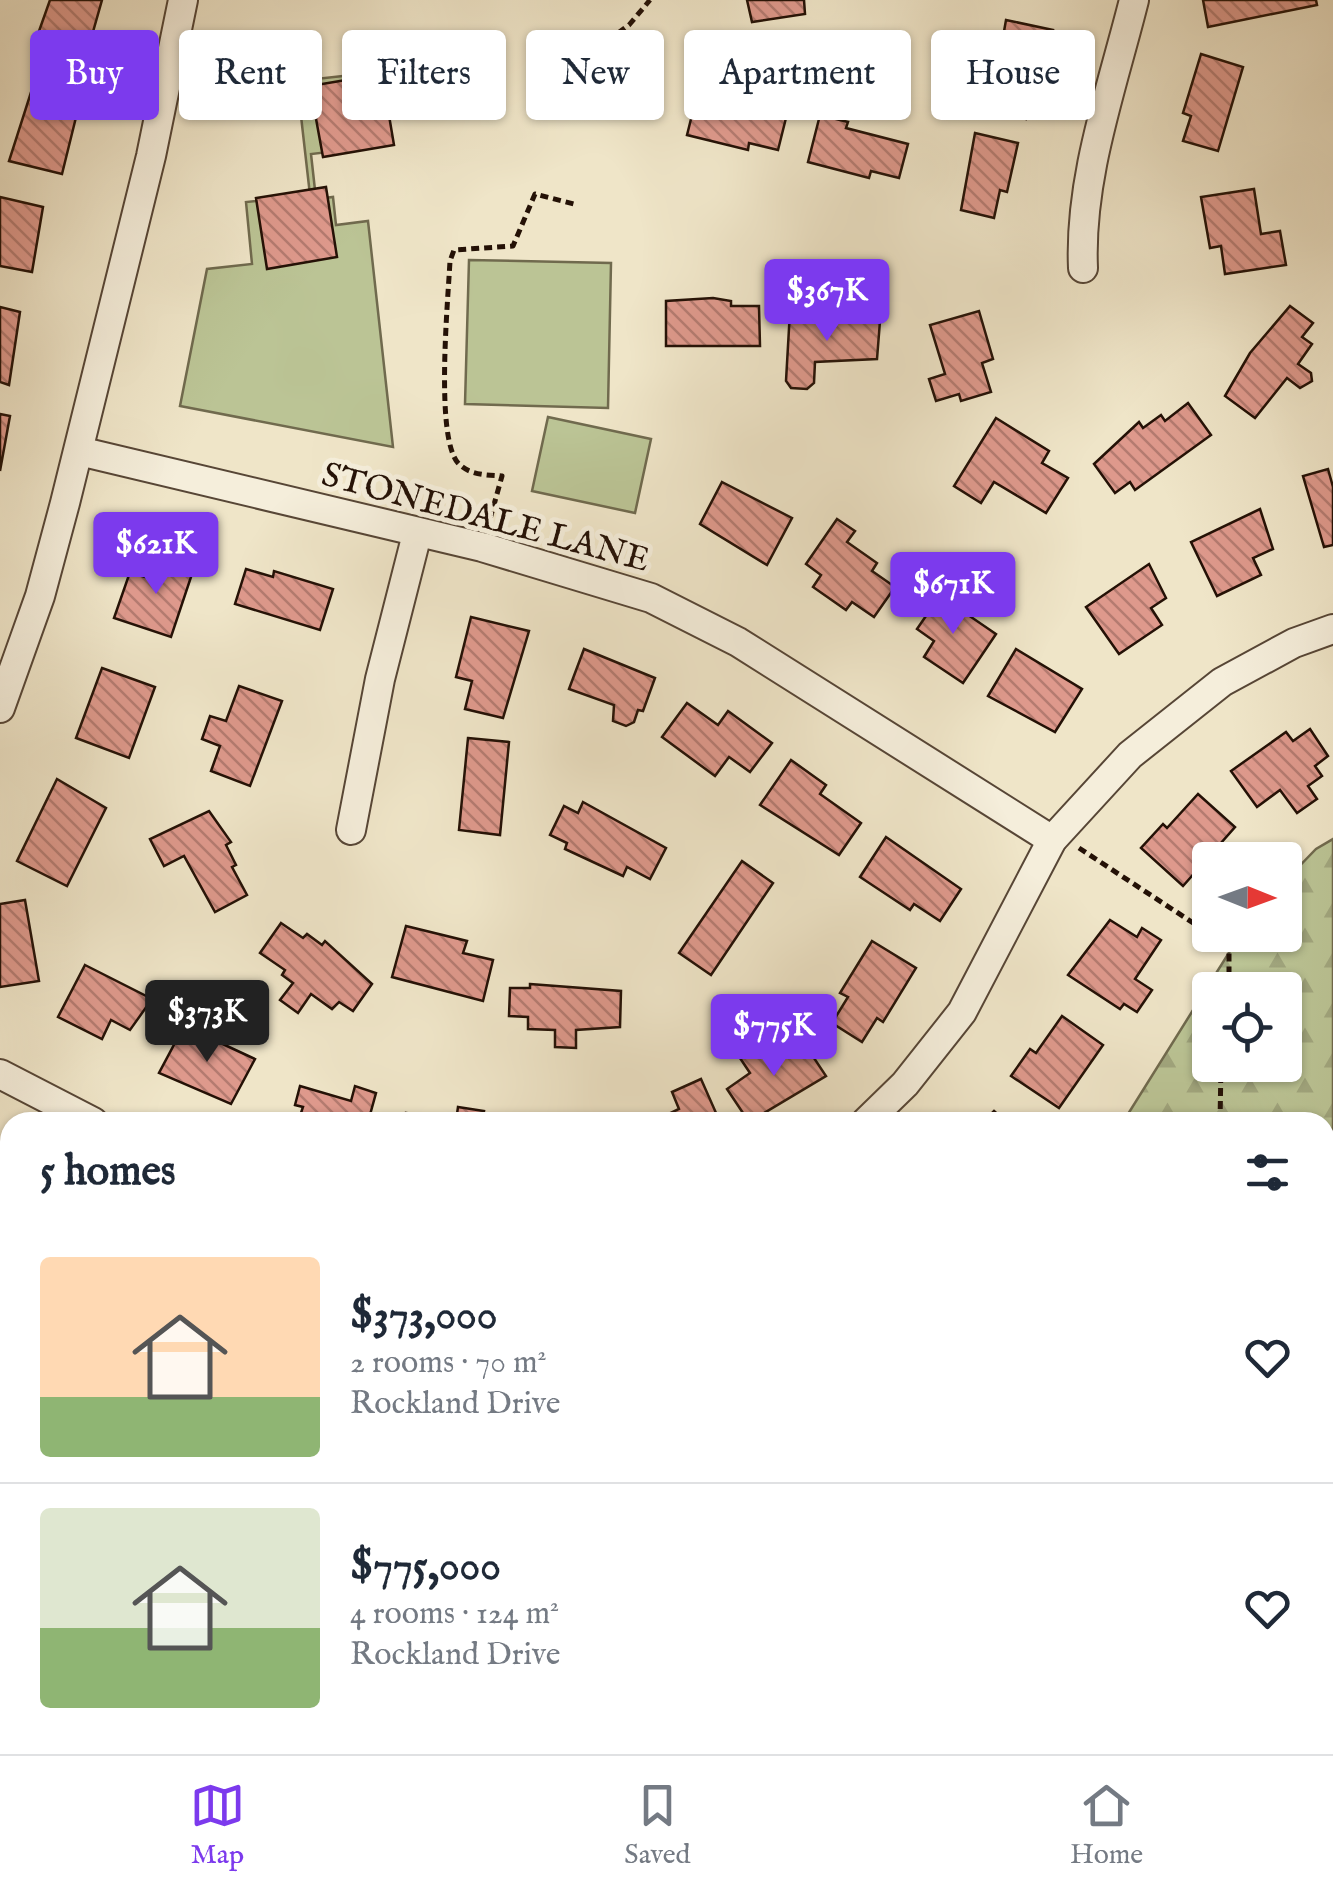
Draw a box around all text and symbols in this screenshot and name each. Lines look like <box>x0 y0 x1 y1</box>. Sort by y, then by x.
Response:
chip: Buy <box>30 30 159 120</box>
chip: Rent <box>179 30 322 120</box>
chip: Filters <box>342 30 506 120</box>
chip: New <box>526 30 664 120</box>
chip: Apartment <box>684 30 911 120</box>
chip: House <box>931 30 1095 120</box>
pin: $367K <box>757 259 897 344</box>
text: $367K <box>786 271 868 312</box>
street label: STONEDALE LANE <box>317 453 654 584</box>
pin: $621K <box>86 512 226 597</box>
text: $621K <box>115 524 197 565</box>
pin: $671K <box>883 552 1023 637</box>
text: $671K <box>912 564 994 605</box>
north arrow <box>1192 842 1302 952</box>
map controls <box>1192 842 1302 1082</box>
button: locate <box>1192 972 1302 1082</box>
pin: $373K <box>137 980 277 1065</box>
text: $373K <box>167 992 247 1033</box>
pin: $775K <box>704 994 844 1079</box>
text: $775K <box>733 1006 815 1047</box>
icon: filters <box>1240 1145 1295 1200</box>
text: 5 homes <box>40 1146 176 1199</box>
text: $373,000 <box>350 1290 497 1343</box>
icon: home <box>120 1297 240 1417</box>
icon: heart <box>1240 1330 1295 1385</box>
text: 2 rooms · 70 m² <box>350 1343 547 1384</box>
text: Rockland Drive <box>350 1384 561 1425</box>
text: $775,000 <box>350 1541 501 1594</box>
icon: home <box>120 1548 240 1668</box>
icon: heart <box>1240 1581 1295 1636</box>
text: 4 rooms · 124 m² <box>350 1594 559 1635</box>
text: Rockland Drive <box>350 1635 561 1676</box>
tab: Map <box>190 1778 245 1873</box>
tab: Saved <box>624 1778 691 1873</box>
tab: Home <box>1070 1778 1143 1873</box>

